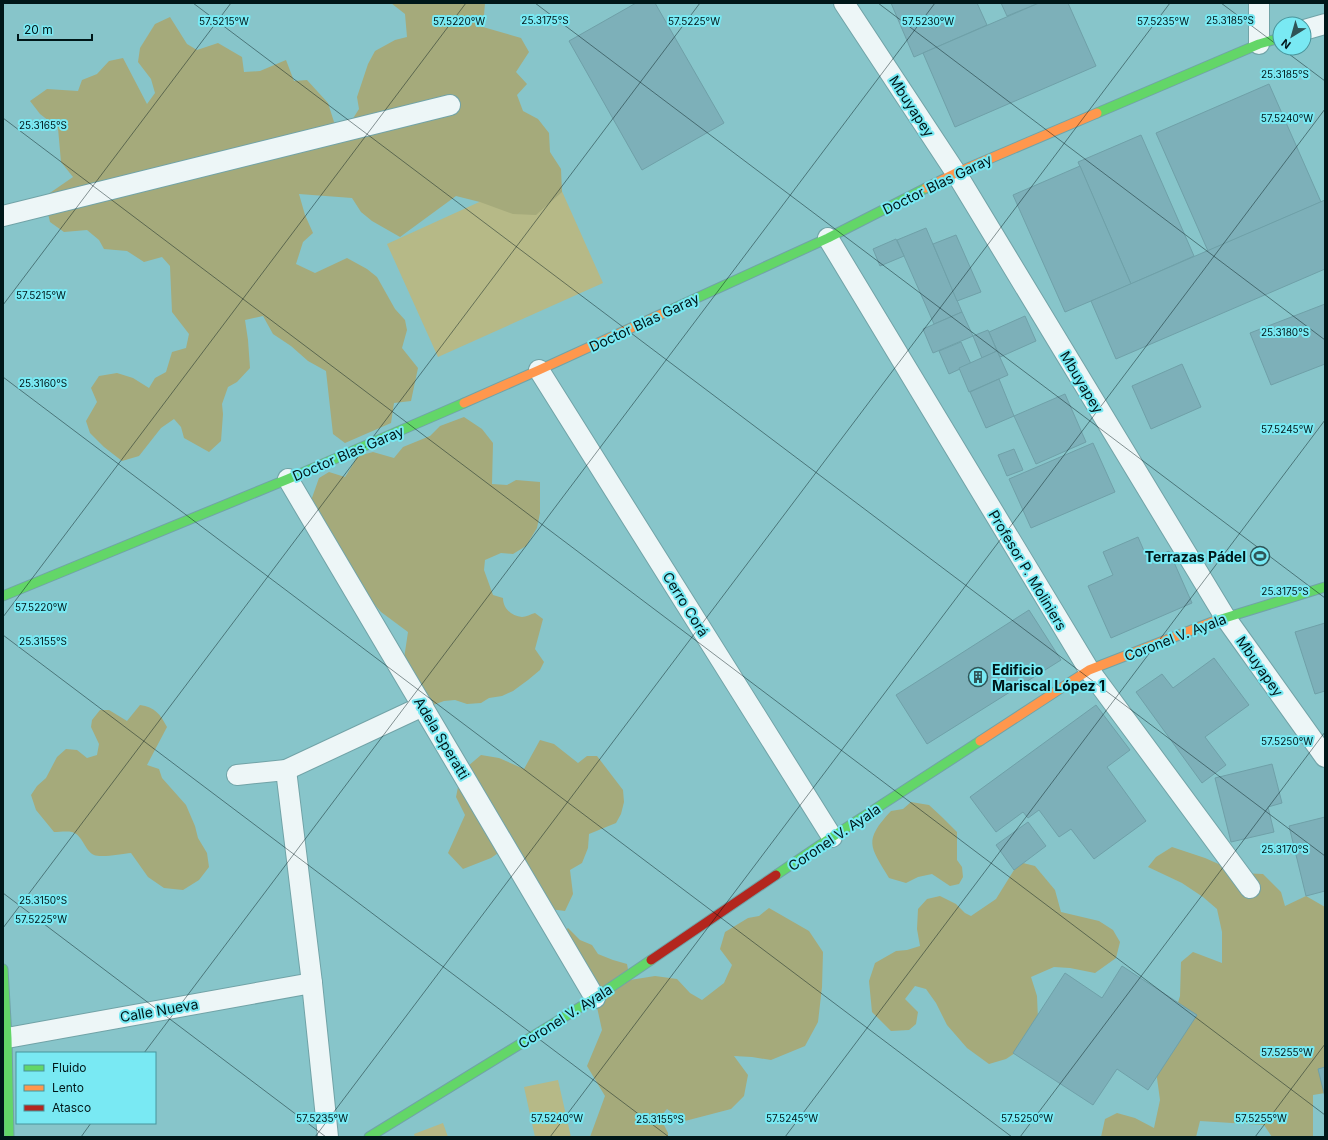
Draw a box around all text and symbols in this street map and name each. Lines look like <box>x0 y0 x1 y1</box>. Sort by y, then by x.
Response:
text: 25.3175°S <box>521 14 569 26</box>
text: 25.3185°S <box>1206 14 1254 26</box>
text: 57.5215°W <box>199 15 249 27</box>
text: 57.5220°W <box>433 15 485 27</box>
text: 57.5225°W <box>668 15 720 27</box>
text: 57.5230°W <box>902 15 954 27</box>
text: 57.5235°W <box>1137 15 1189 27</box>
scale bar <box>18 16 92 42</box>
north arrow <box>1272 16 1312 56</box>
text: 20 m <box>24 22 53 37</box>
text: N <box>1278 36 1294 52</box>
text: 25.3185°S <box>1261 68 1309 80</box>
street label: Mbuyapey <box>886 72 938 140</box>
text: 57.5240°W <box>1261 112 1313 124</box>
text: 25.3165°S <box>19 119 67 131</box>
street label: Doctor Blas Garay <box>880 150 994 218</box>
text: 57.5215°W <box>16 289 66 301</box>
street label: Doctor Blas Garay <box>586 289 702 355</box>
text: 25.3180°S <box>1261 326 1309 338</box>
street label: Mbuyapey <box>1057 348 1107 416</box>
text: 25.3160°S <box>19 377 67 389</box>
street label: Doctor Blas Garay <box>290 422 406 484</box>
text: 57.5245°W <box>1261 423 1313 435</box>
street label: Profesor P. Moliniers <box>985 507 1071 633</box>
sports icon: Terrazas Pádel <box>1249 545 1271 567</box>
place label: Terrazas Pádel <box>1145 548 1246 565</box>
street label: Cerro Corá <box>659 569 713 639</box>
text: 25.3175°S <box>1261 585 1309 597</box>
text: 57.5220°W <box>15 601 67 613</box>
street label: Coronel V. Ayala <box>1122 610 1228 664</box>
street label: Mbuyapey <box>1233 633 1287 699</box>
text: 25.3155°S <box>19 635 67 647</box>
place label: Edificio Mariscal López 1 <box>992 661 1105 694</box>
building icon: Edificio Mariscal López 1 <box>967 666 989 688</box>
street label: Adela Speratti <box>411 694 473 782</box>
text: 57.5250°W <box>1261 735 1313 747</box>
street label: Coronel V. Ayala <box>785 800 883 874</box>
text: 25.3170°S <box>1261 843 1309 855</box>
text: 25.3150°S <box>19 894 67 906</box>
text: 57.5225°W <box>15 913 67 925</box>
street label: Coronel V. Ayala <box>515 980 615 1052</box>
street label: Calle Nueva <box>118 995 200 1025</box>
text: 57.5255°W <box>1261 1046 1313 1058</box>
legend <box>16 1052 156 1124</box>
text: Fluido <box>52 1060 87 1075</box>
text: Lento <box>52 1080 84 1095</box>
text: Atasco <box>52 1100 91 1115</box>
text: 57.5235°W <box>296 1112 348 1124</box>
text: 57.5240°W <box>531 1112 583 1124</box>
text: 57.5245°W <box>766 1112 818 1124</box>
text: 57.5250°W <box>1001 1112 1053 1124</box>
text: 57.5255°W <box>1235 1112 1287 1124</box>
text: 25.3155°S <box>636 1113 684 1125</box>

